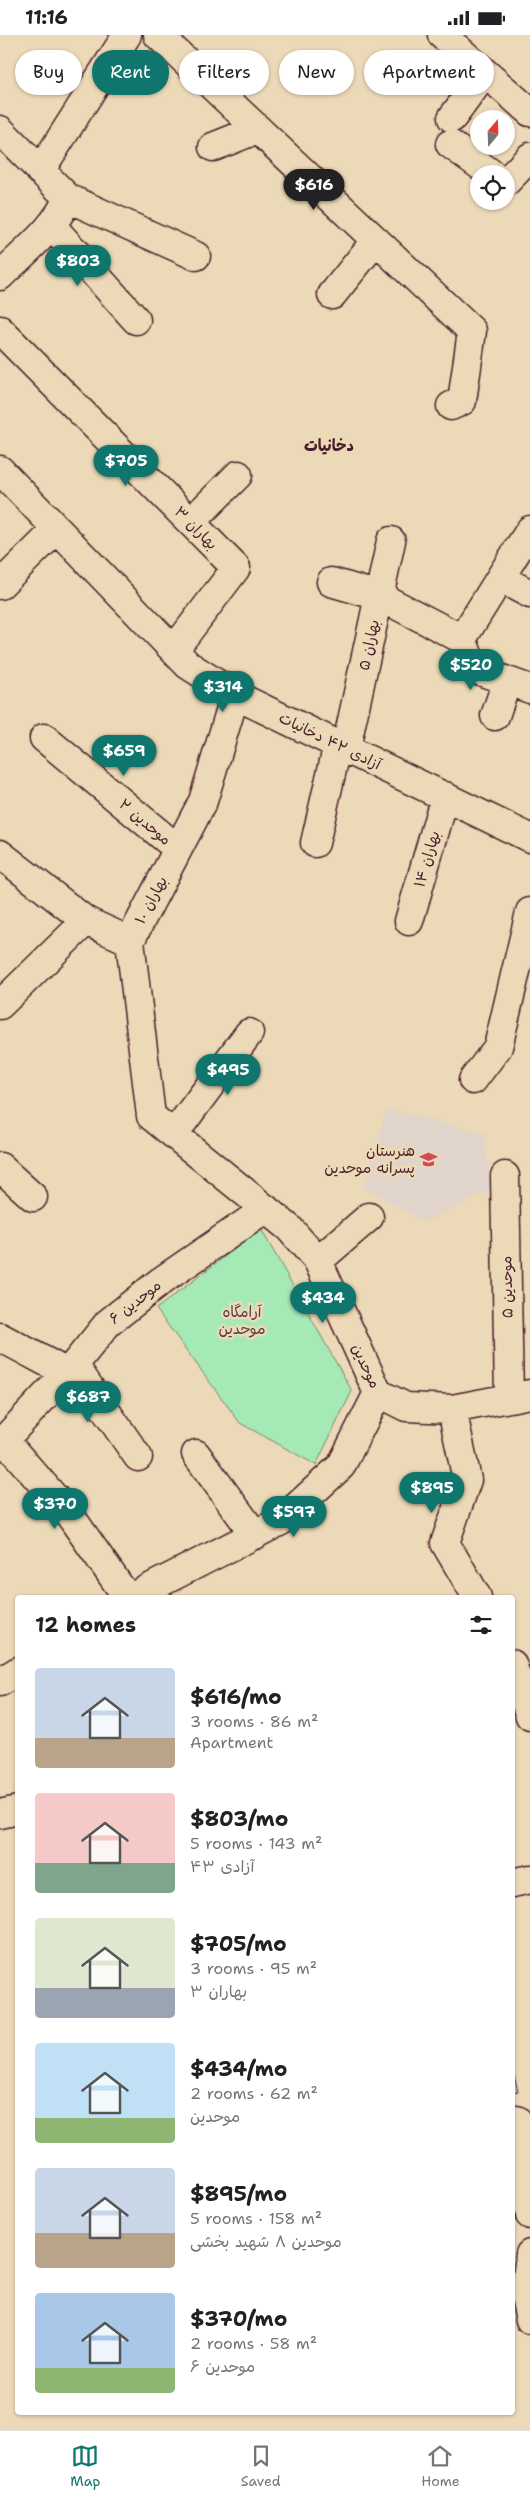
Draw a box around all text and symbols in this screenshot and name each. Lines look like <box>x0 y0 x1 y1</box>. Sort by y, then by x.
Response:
text: 11:16 <box>25 5 68 30</box>
chip: Buy <box>15 50 82 95</box>
chip: Rent <box>92 50 169 95</box>
chip: Filters <box>179 50 269 95</box>
chip: New <box>279 50 354 95</box>
chip: Apartment <box>364 50 494 95</box>
north arrow <box>470 110 515 155</box>
map controls <box>470 110 515 210</box>
button: locate <box>470 165 515 210</box>
pin: $616 <box>284 169 344 211</box>
text: $616 <box>294 174 334 195</box>
pin: $803 <box>48 245 108 287</box>
text: $803 <box>56 250 100 271</box>
district label: دخانیات <box>304 435 354 456</box>
pin: $705 <box>96 445 156 487</box>
text: $705 <box>105 450 147 471</box>
street label: بهاران ۳ <box>170 502 222 554</box>
street label: بهاران ۵ <box>354 618 384 672</box>
pin: $520 <box>441 649 501 691</box>
text: $520 <box>450 654 492 675</box>
pin: $314 <box>193 671 253 713</box>
text: $314 <box>203 676 243 697</box>
street label: آزادی ۴۲ دخانیات <box>276 708 386 775</box>
pin: $659 <box>94 735 154 777</box>
text: $659 <box>103 740 145 761</box>
street label: موحدین ۲ <box>115 794 175 850</box>
street label: بهاران ۱۴ <box>409 828 445 890</box>
street label: بهاران ۱۰ <box>130 873 172 927</box>
pin: $495 <box>198 1053 258 1096</box>
text: $495 <box>207 1059 249 1080</box>
place label: هنرستان پسرانه موحدین <box>324 1141 415 1178</box>
school or university icon: هنرستان پسرانه موحدین <box>419 1150 439 1170</box>
street label: موحدین ۵ <box>496 1256 518 1318</box>
street label: موحدین ۶ <box>105 1275 165 1329</box>
pin: $434 <box>293 1281 353 1324</box>
text: $434 <box>301 1287 345 1308</box>
park label: آرامگاه موحدین <box>219 1302 265 1339</box>
street label: موحدین <box>347 1340 385 1392</box>
pin: $687 <box>58 1381 118 1423</box>
text: $687 <box>66 1386 110 1407</box>
pin: $895 <box>402 1471 462 1514</box>
text: $895 <box>410 1477 454 1498</box>
pin: $370 <box>25 1487 85 1530</box>
text: $370 <box>33 1493 77 1514</box>
pin: $597 <box>264 1495 324 1538</box>
text: $597 <box>273 1501 315 1522</box>
text: 12 homes <box>35 1611 136 1639</box>
icon: filters <box>467 1611 495 1639</box>
text: $616/mo <box>190 1683 282 1711</box>
icon: home <box>75 1688 135 1748</box>
text: 3 rooms · 86 m² <box>190 1711 318 1732</box>
text: Apartment <box>190 1732 273 1753</box>
text: $803/mo <box>190 1805 288 1833</box>
icon: home <box>75 1813 135 1873</box>
text: 5 rooms · 143 m² <box>190 1833 322 1854</box>
text: آزادی ۴۳ <box>190 1856 254 1877</box>
text: $705/mo <box>190 1930 287 1958</box>
icon: home <box>75 1938 135 1998</box>
text: 3 rooms · 95 m² <box>190 1958 317 1979</box>
text: بهاران ۳ <box>190 1981 247 2002</box>
text: $434/mo <box>190 2055 287 2083</box>
icon: home <box>75 2063 135 2123</box>
text: 2 rooms · 62 m² <box>190 2083 318 2104</box>
text: موحدین <box>190 2106 240 2127</box>
text: $895/mo <box>190 2180 287 2208</box>
icon: home <box>75 2188 135 2248</box>
text: 5 rooms · 158 m² <box>190 2208 322 2229</box>
text: موحدین ۸ شهید بخشی <box>190 2231 342 2252</box>
text: $370/mo <box>190 2305 287 2333</box>
icon: home <box>75 2313 135 2373</box>
text: 2 rooms · 58 m² <box>190 2333 317 2354</box>
text: موحدین ۶ <box>190 2356 255 2377</box>
tab: Map <box>70 2442 100 2490</box>
tab: Saved <box>241 2442 281 2490</box>
tab: Home <box>421 2442 460 2490</box>

